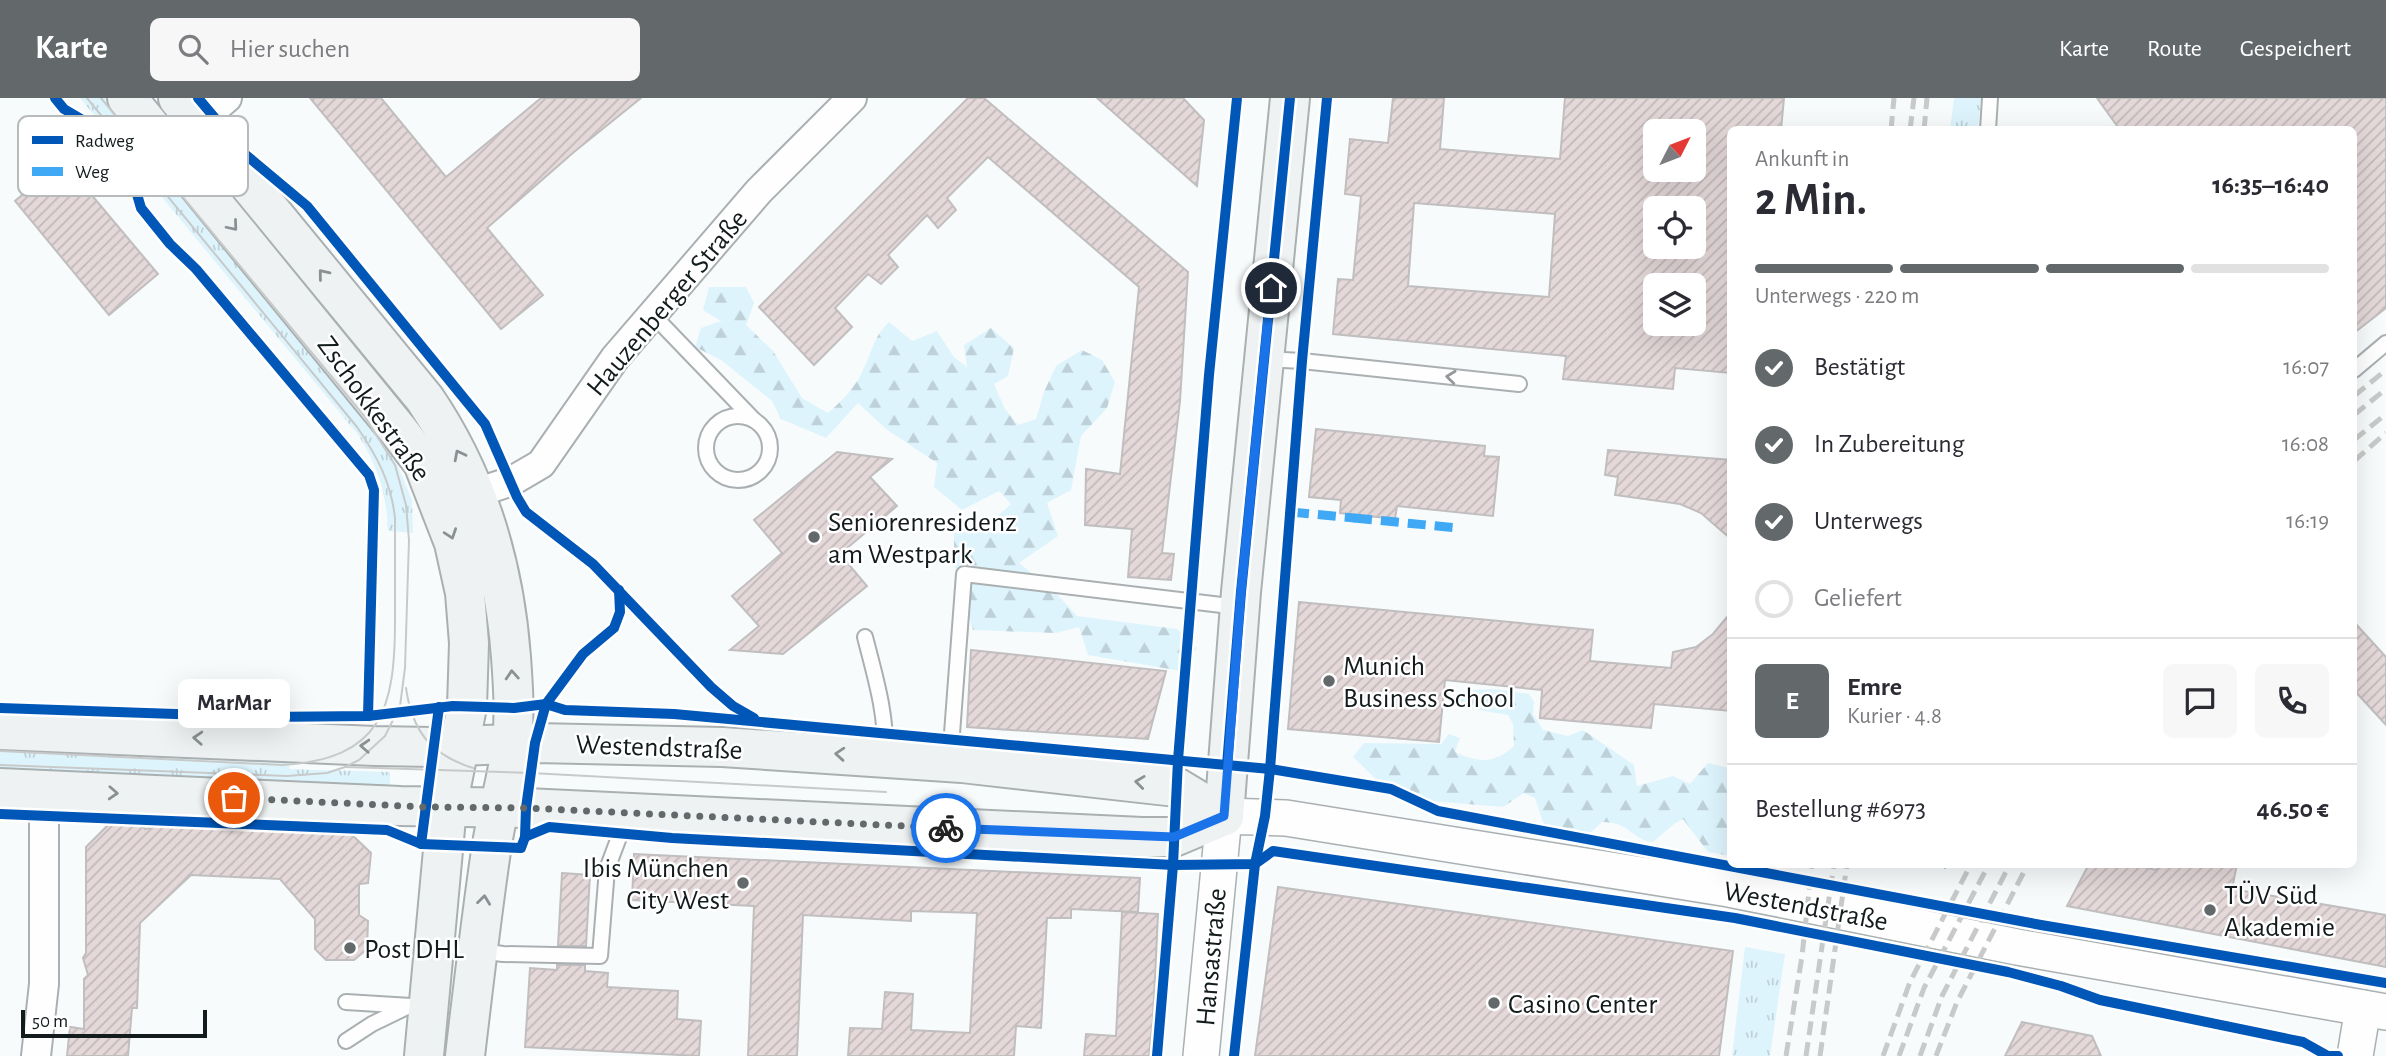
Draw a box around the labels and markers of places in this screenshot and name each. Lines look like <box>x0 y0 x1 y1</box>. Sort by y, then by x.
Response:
pin <box>1241 258 1301 318</box>
place label: Seniorenresidenz am Westpark <box>828 509 1017 569</box>
marker: Seniorenresidenz am Westpark <box>806 529 822 545</box>
place label: Munich Business School <box>1343 653 1515 713</box>
marker: Munich Business School <box>1321 673 1337 689</box>
callout: MarMar <box>178 679 290 728</box>
pin <box>204 768 264 828</box>
place label: Ibis München City West <box>583 855 729 915</box>
marker: Ibis München City West <box>735 875 751 891</box>
place label: TÜV Süd Akademie <box>2224 880 2335 942</box>
marker: TÜV Süd Akademie <box>2202 902 2218 918</box>
place label: Post DHL <box>364 936 464 964</box>
marker: Post DHL <box>342 940 358 956</box>
place label: Casino Center <box>1508 991 1657 1019</box>
marker: Casino Center <box>1486 995 1502 1011</box>

